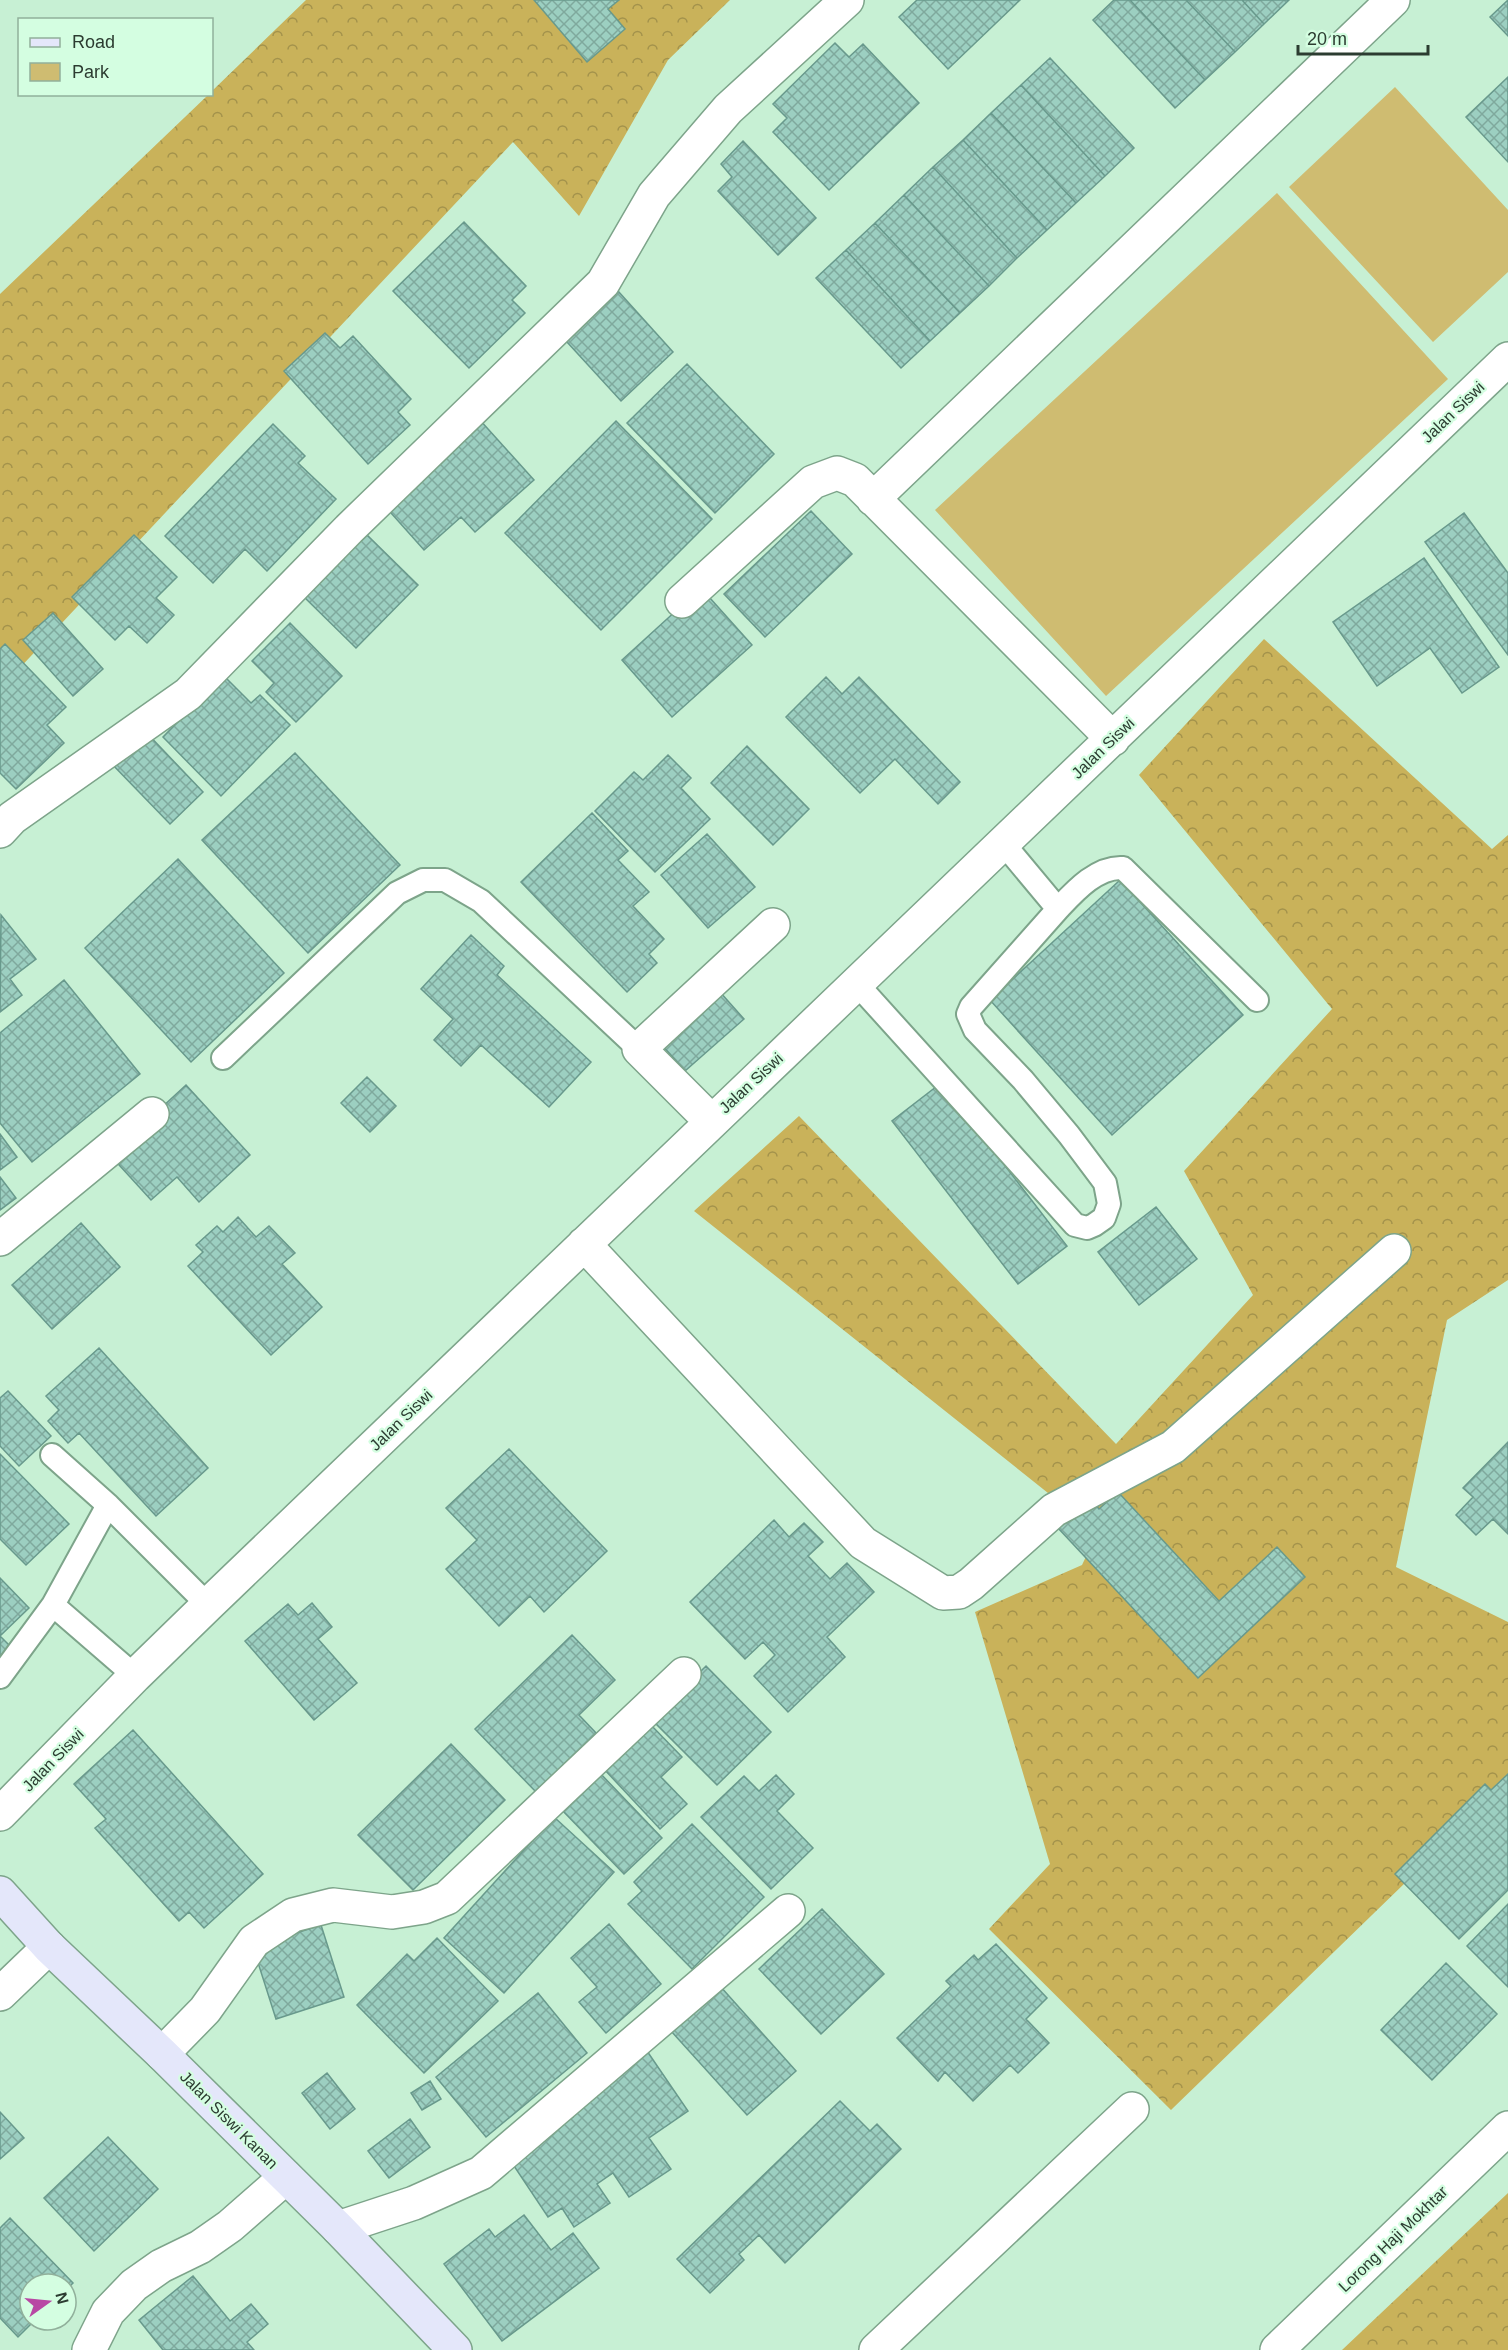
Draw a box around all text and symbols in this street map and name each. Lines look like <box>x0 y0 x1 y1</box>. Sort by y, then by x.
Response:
legend <box>18 18 213 96</box>
scale bar <box>1298 18 1428 56</box>
text: 20 m <box>1307 29 1347 49</box>
text: Road <box>72 32 115 52</box>
text: Park <box>72 62 110 82</box>
street label: Jalan Siswi <box>1418 378 1488 446</box>
street label: Jalan Siswi <box>1068 714 1138 782</box>
street label: Jalan Siswi <box>716 1049 786 1117</box>
street label: Jalan Siswi <box>366 1386 436 1454</box>
street label: Jalan Siswi <box>19 1725 87 1795</box>
street label: Jalan Siswi Kanan <box>177 2068 281 2172</box>
street label: Lorong Haji Mokhtar <box>1335 2182 1451 2295</box>
north arrow <box>18 2272 78 2332</box>
text: N <box>52 2290 72 2306</box>

